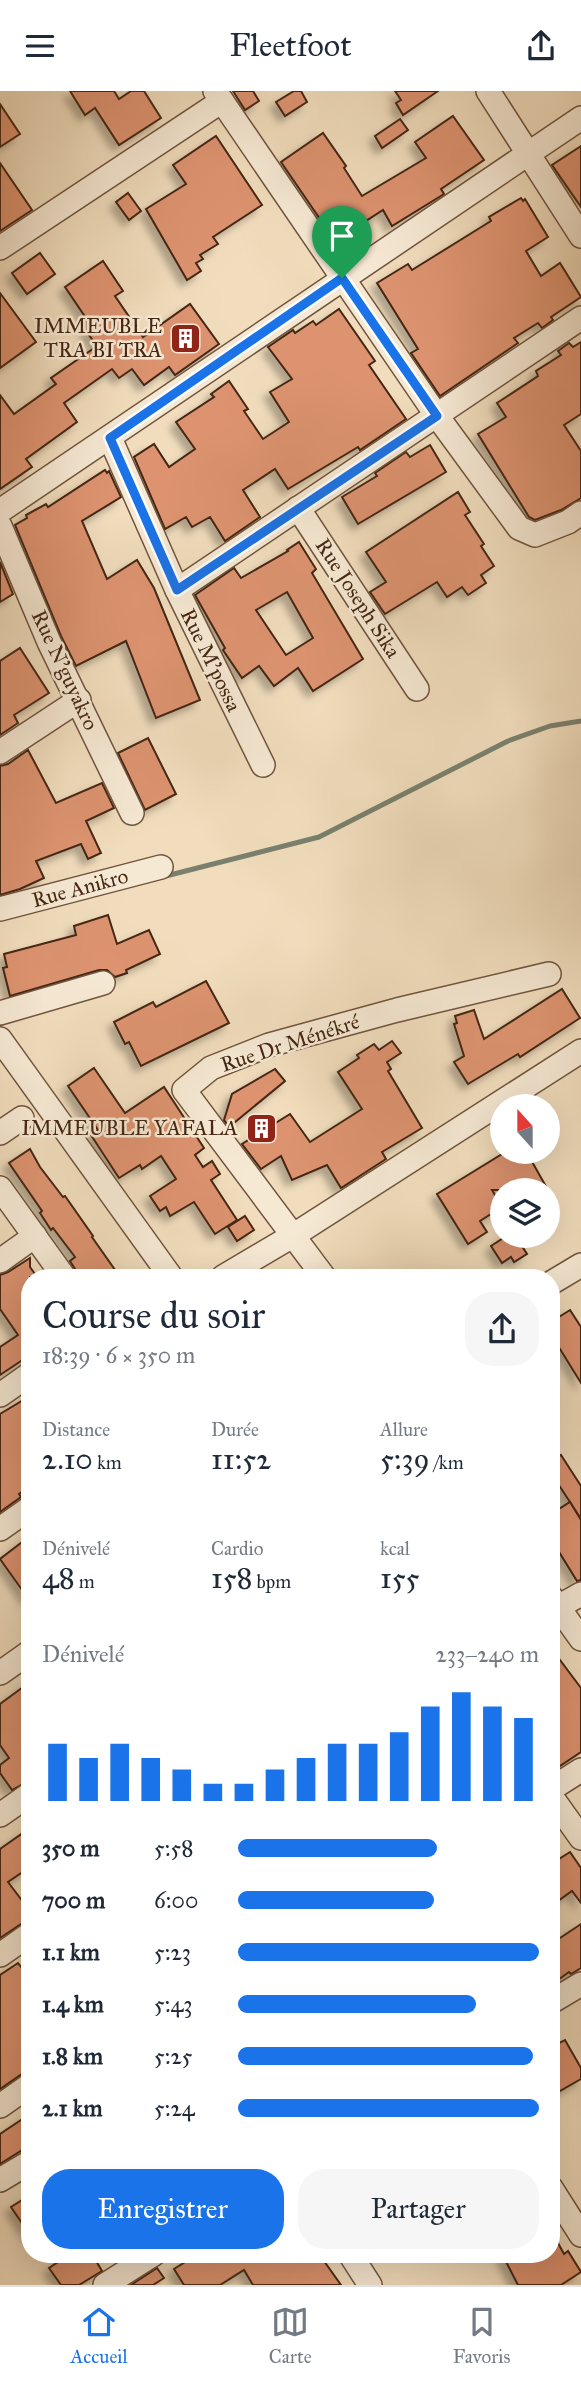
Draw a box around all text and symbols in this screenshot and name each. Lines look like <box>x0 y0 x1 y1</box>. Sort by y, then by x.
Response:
text: Fleetfoot <box>229 26 352 65</box>
icon: menu <box>21 27 59 65</box>
icon: share <box>522 27 560 65</box>
pin <box>312 206 372 278</box>
icon: arrive <box>323 217 361 255</box>
place label: IMMEUBLE TRA BI TRA <box>34 313 162 363</box>
building icon: IMMEUBLE TRA BI TRA <box>168 321 202 355</box>
street label: Rue Joseph Sika <box>310 533 406 663</box>
street label: Rue M'possa <box>175 604 247 716</box>
street label: Rue N'guyakro <box>26 606 104 735</box>
street label: Rue Anikro <box>29 863 131 913</box>
street label: Rue Dr Ménékré <box>217 1008 363 1078</box>
north arrow <box>490 1094 560 1164</box>
map controls <box>490 1094 560 1248</box>
building icon: IMMEUBLE YAFALA <box>244 1111 278 1145</box>
place label: IMMEUBLE YAFALA <box>21 1115 238 1141</box>
button: layers <box>490 1178 560 1248</box>
text: Course du soir <box>42 1292 265 1338</box>
button: share <box>465 1292 539 1366</box>
text: 18:39 · 6 × 350 m <box>42 1341 195 1369</box>
text: Distance <box>42 1418 110 1441</box>
text: Durée <box>211 1418 259 1441</box>
text: Allure <box>380 1418 428 1441</box>
text: 2.10 <box>42 1441 93 1477</box>
text: 11:52 <box>211 1441 271 1477</box>
text: 5:39 <box>380 1441 430 1477</box>
text: km <box>93 1451 122 1474</box>
text: /km <box>430 1451 464 1474</box>
text: Dénivelé <box>42 1537 110 1560</box>
text: Cardio <box>211 1537 263 1560</box>
text: kcal <box>380 1537 410 1560</box>
text: 48 <box>42 1560 75 1596</box>
text: 158 <box>211 1560 253 1596</box>
text: 155 <box>380 1560 420 1596</box>
text: m <box>75 1570 95 1593</box>
text: bpm <box>253 1570 291 1593</box>
text: Dénivelé <box>42 1640 124 1668</box>
text: 233–240 m <box>435 1640 539 1668</box>
text: 350 m <box>42 1834 100 1862</box>
text: 5:58 <box>154 1834 193 1862</box>
text: 700 m <box>42 1886 105 1914</box>
text: 6:00 <box>154 1886 198 1914</box>
text: 1.1 km <box>42 1938 100 1966</box>
text: 5:23 <box>154 1938 191 1966</box>
text: 1.4 km <box>42 1990 104 2018</box>
text: 5:43 <box>154 1990 193 2018</box>
text: 1.8 km <box>42 2042 103 2070</box>
text: 5:25 <box>154 2042 192 2070</box>
text: 2.1 km <box>42 2094 103 2122</box>
text: 5:24 <box>154 2094 195 2122</box>
button: Enregistrer <box>42 2169 284 2249</box>
button: Partager <box>298 2169 539 2249</box>
tab: Accueil <box>71 2303 128 2368</box>
tab: Carte <box>269 2303 312 2368</box>
tab: Favoris <box>453 2303 510 2368</box>

